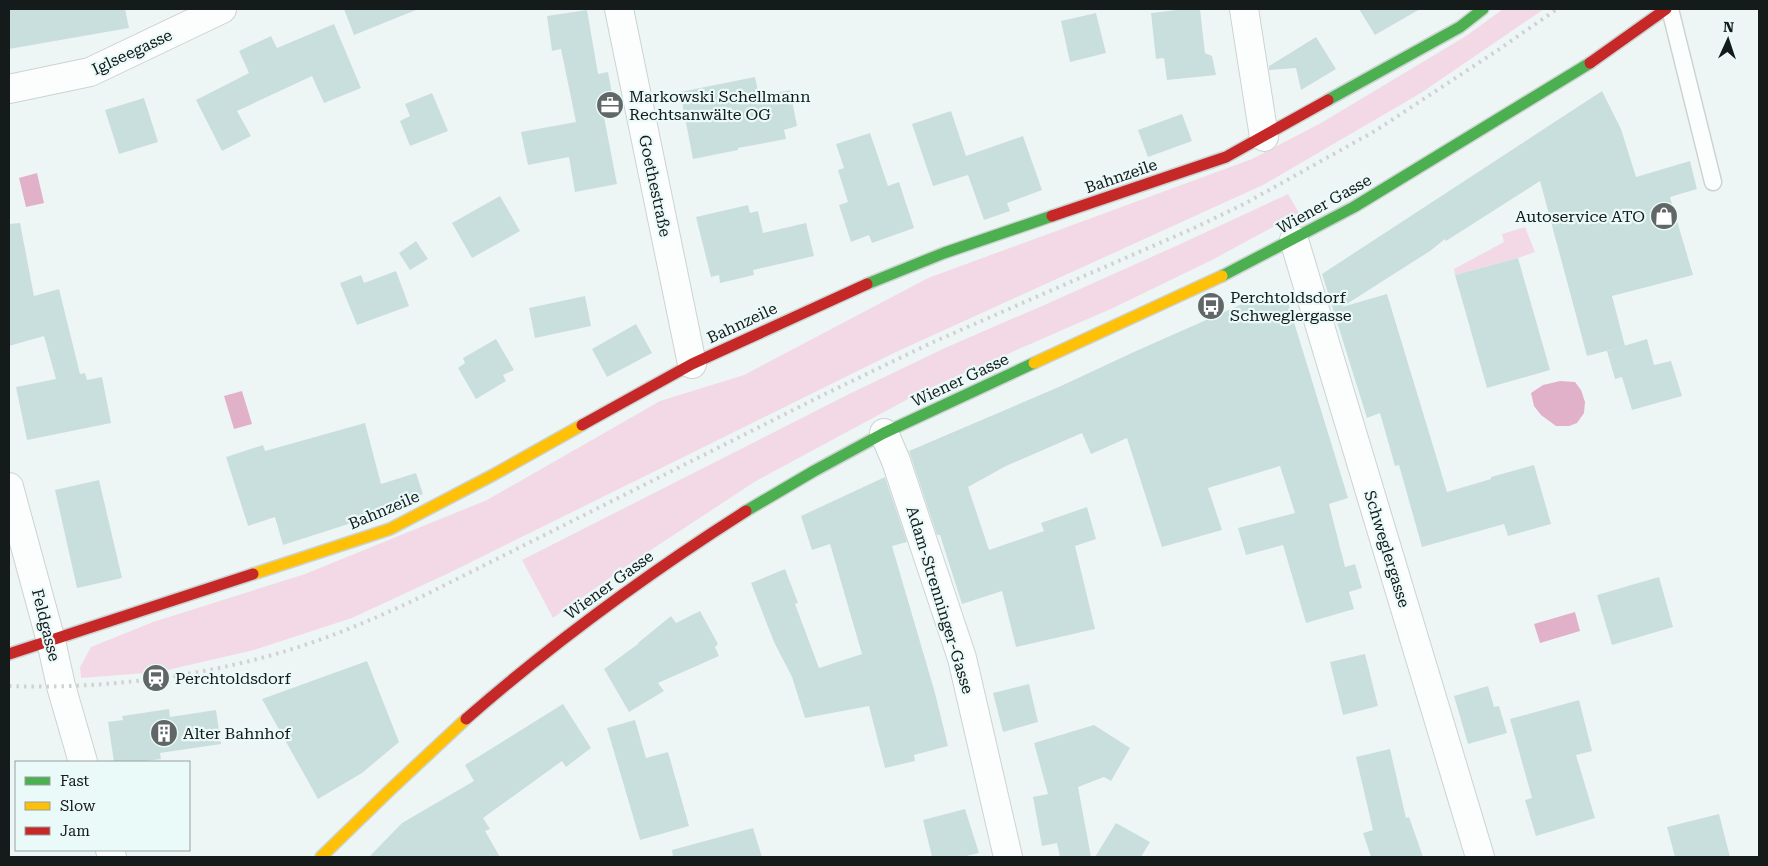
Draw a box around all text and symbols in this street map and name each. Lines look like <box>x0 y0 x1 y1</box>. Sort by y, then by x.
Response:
north arrow <box>1703 15 1753 65</box>
text: N <box>1723 19 1735 35</box>
street label: Iglseegasse <box>89 25 175 79</box>
place label: Markowski Schellmann Rechtsanwälte OG <box>629 87 810 124</box>
office icon: Markowski Schellmann Rechtsanwälte OG <box>595 90 625 120</box>
street label: Goethestraße <box>635 133 675 239</box>
street label: Bahnzeile <box>1082 155 1160 197</box>
street label: Wiener Gasse <box>1273 170 1375 238</box>
shop icon: Autoservice ATO <box>1649 201 1679 231</box>
place label: Autoservice ATO <box>1515 207 1645 226</box>
place label: Perchtoldsdorf Schweglergasse <box>1230 288 1352 325</box>
bus stop icon: Perchtoldsdorf Schweglergasse <box>1196 291 1226 321</box>
street label: Bahnzeile <box>704 298 780 347</box>
street label: Wiener Gasse <box>908 349 1012 411</box>
street label: Bahnzeile <box>346 487 422 533</box>
street label: Schweglergasse <box>1360 488 1414 610</box>
street label: Adam-Strenninger-Gasse <box>902 504 978 696</box>
street label: Wiener Gasse <box>561 546 657 624</box>
street label: Feldgasse <box>28 587 64 663</box>
station icon: Perchtoldsdorf <box>141 663 171 693</box>
place label: Perchtoldsdorf <box>175 669 291 688</box>
building icon: Alter Bahnhof <box>149 718 179 748</box>
place label: Alter Bahnhof <box>183 724 291 743</box>
legend <box>15 761 190 851</box>
text: Fast <box>60 772 90 790</box>
text: Slow <box>60 797 96 815</box>
text: Jam <box>60 822 90 840</box>

